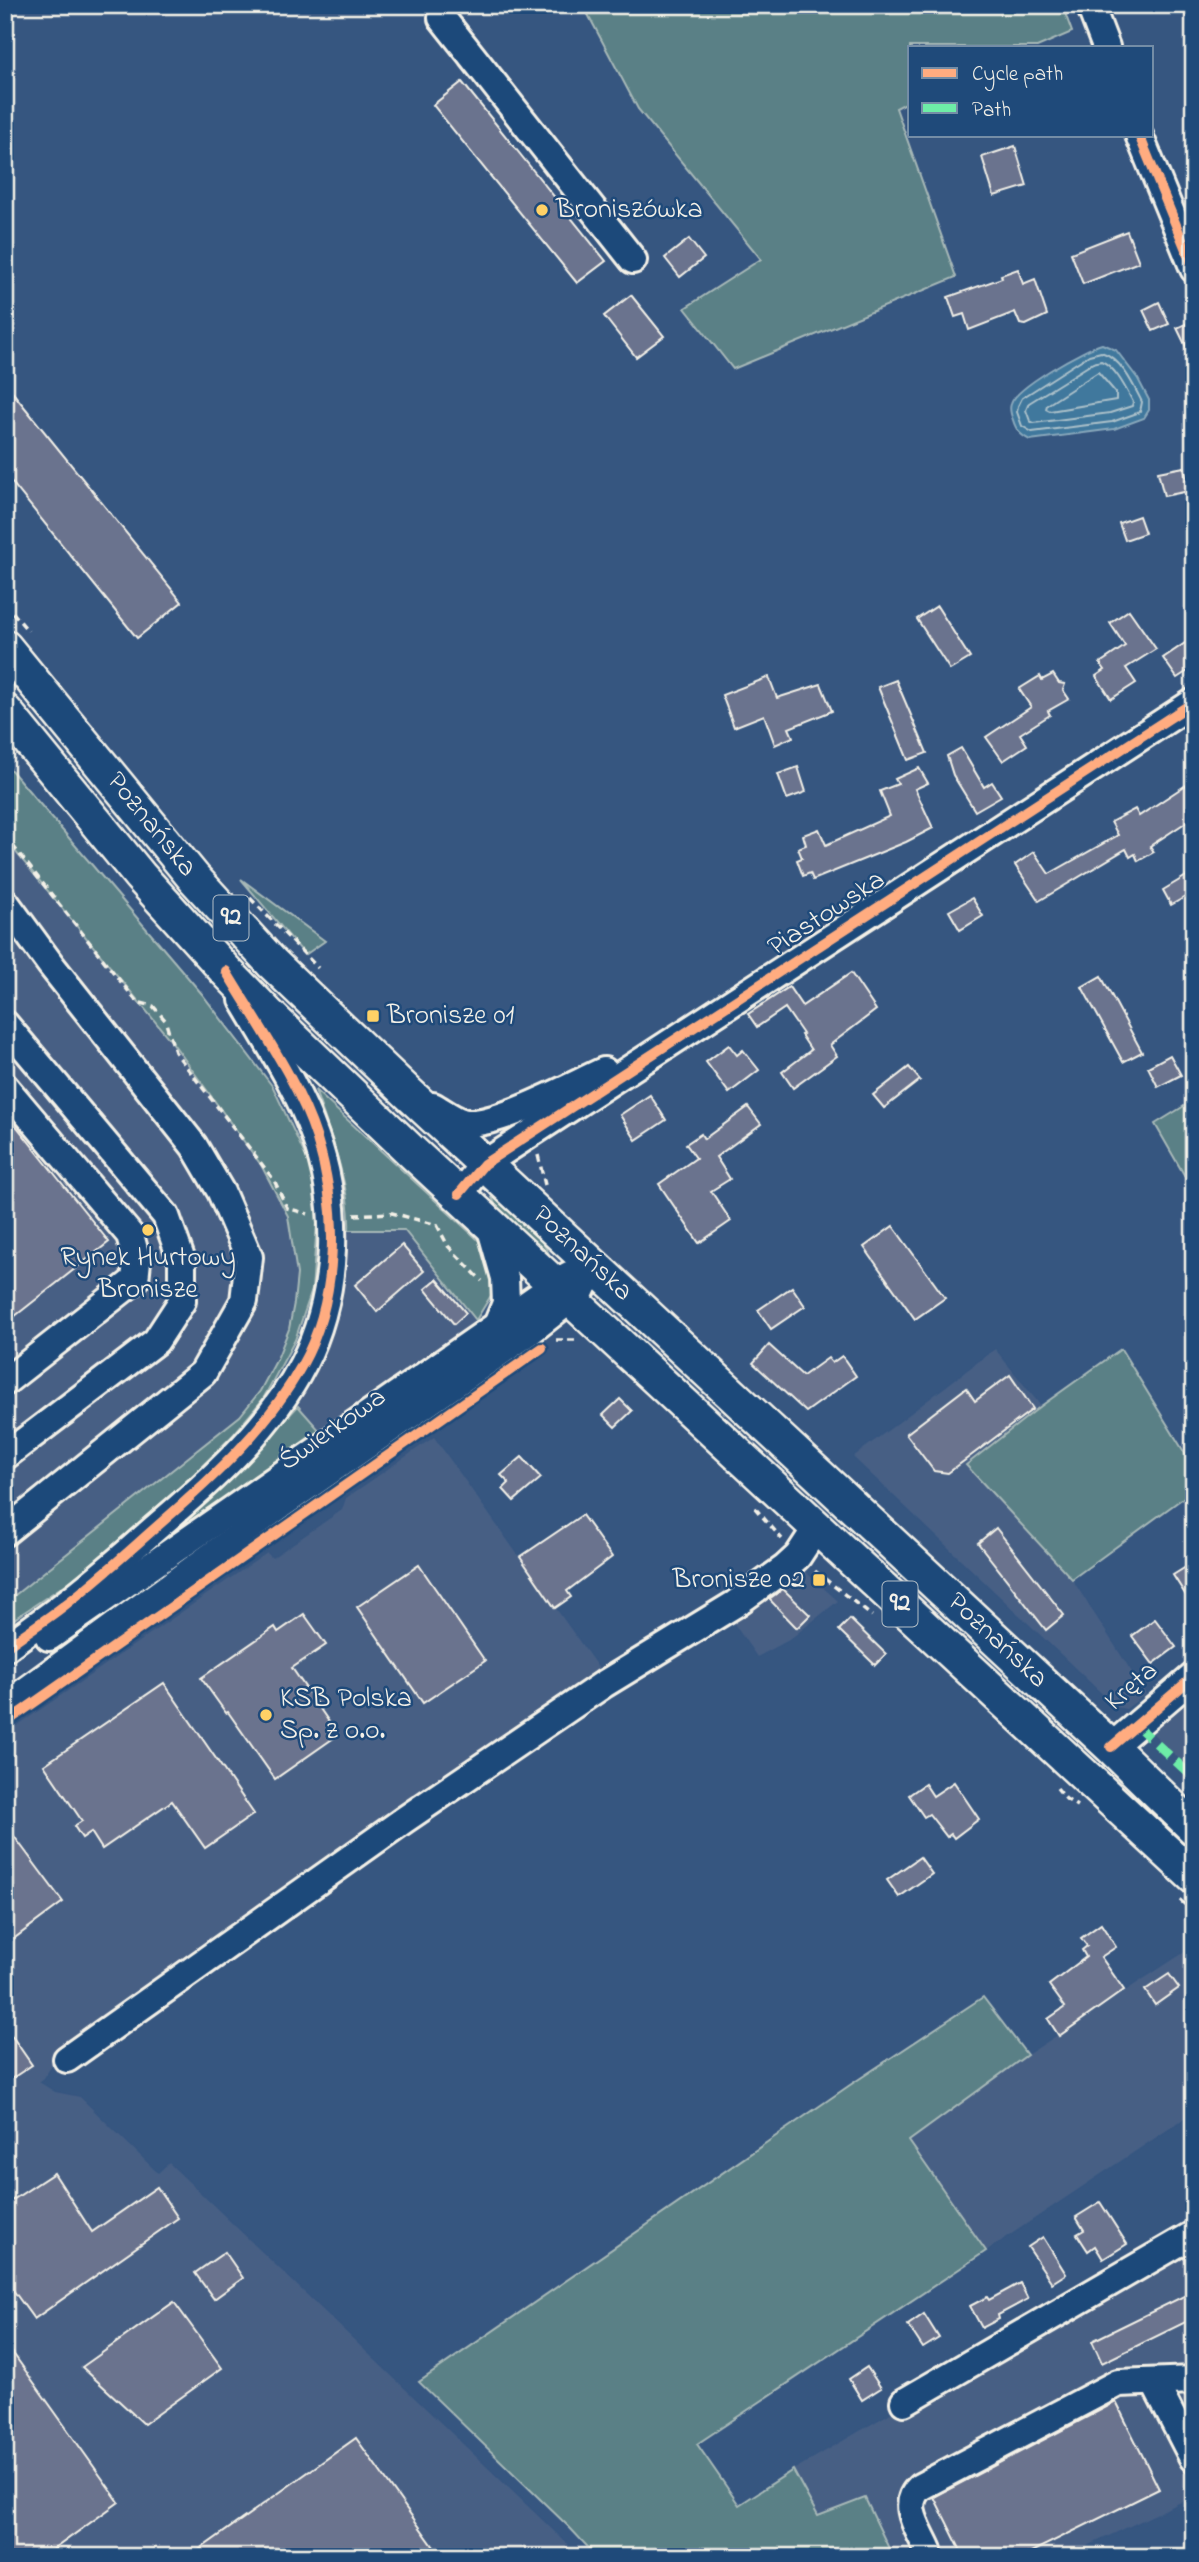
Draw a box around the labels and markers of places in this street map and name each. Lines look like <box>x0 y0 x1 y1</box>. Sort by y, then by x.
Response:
place label: Broniszówka <box>555 190 703 231</box>
marker: Broniszówka <box>534 202 550 218</box>
place label: Bronisze 01 <box>386 996 515 1037</box>
marker: Bronisze 01 <box>365 1008 381 1024</box>
marker: Rynek Hurtowy Bronisze <box>140 1222 156 1238</box>
place label: Rynek Hurtowy Bronisze <box>60 1238 236 1311</box>
place label: Bronisze 02 <box>672 1560 805 1601</box>
marker: Bronisze 02 <box>811 1572 827 1588</box>
place label: KSB Polska Sp. z o.o. <box>280 1679 412 1752</box>
marker: KSB Polska Sp. z o.o. <box>258 1707 274 1723</box>

